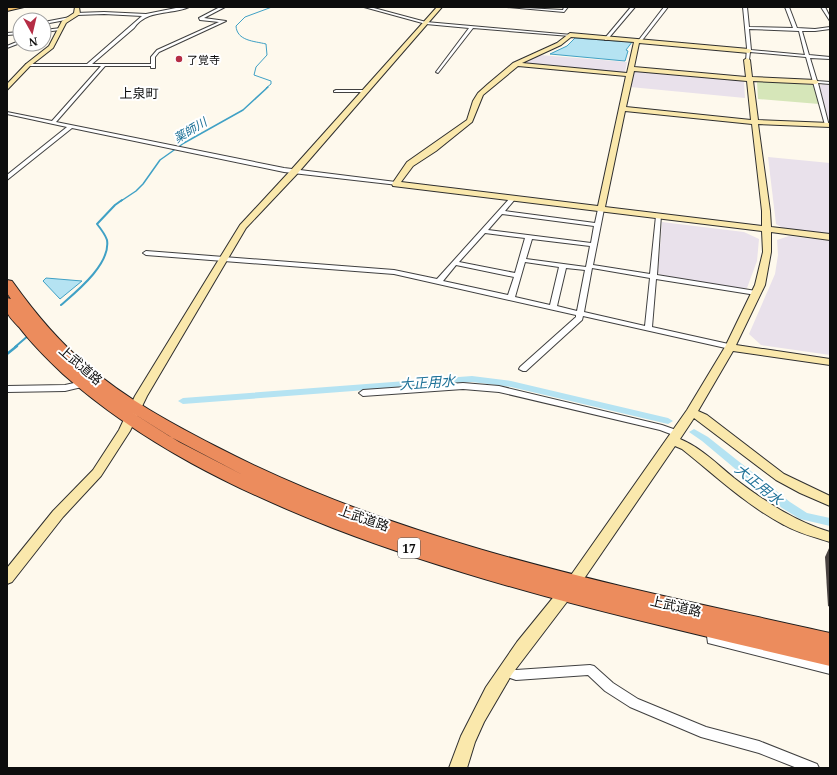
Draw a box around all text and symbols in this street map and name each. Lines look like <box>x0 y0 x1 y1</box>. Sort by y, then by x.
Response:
north arrow <box>12 12 52 52</box>
text: N <box>28 34 39 50</box>
place label: 了覚寺 <box>187 52 220 67</box>
marker: 了覚寺 <box>174 54 184 64</box>
district label: 上泉町 <box>119 84 159 102</box>
water label: 薬師川 <box>170 112 212 147</box>
street label: 上武道路 <box>55 341 107 389</box>
water label: 大正用水 <box>398 370 458 393</box>
water label: 大正用水 <box>731 459 788 510</box>
street label: 上武道路 <box>336 501 392 535</box>
road number: 17 <box>398 538 420 558</box>
street label: 上武道路 <box>649 591 703 621</box>

